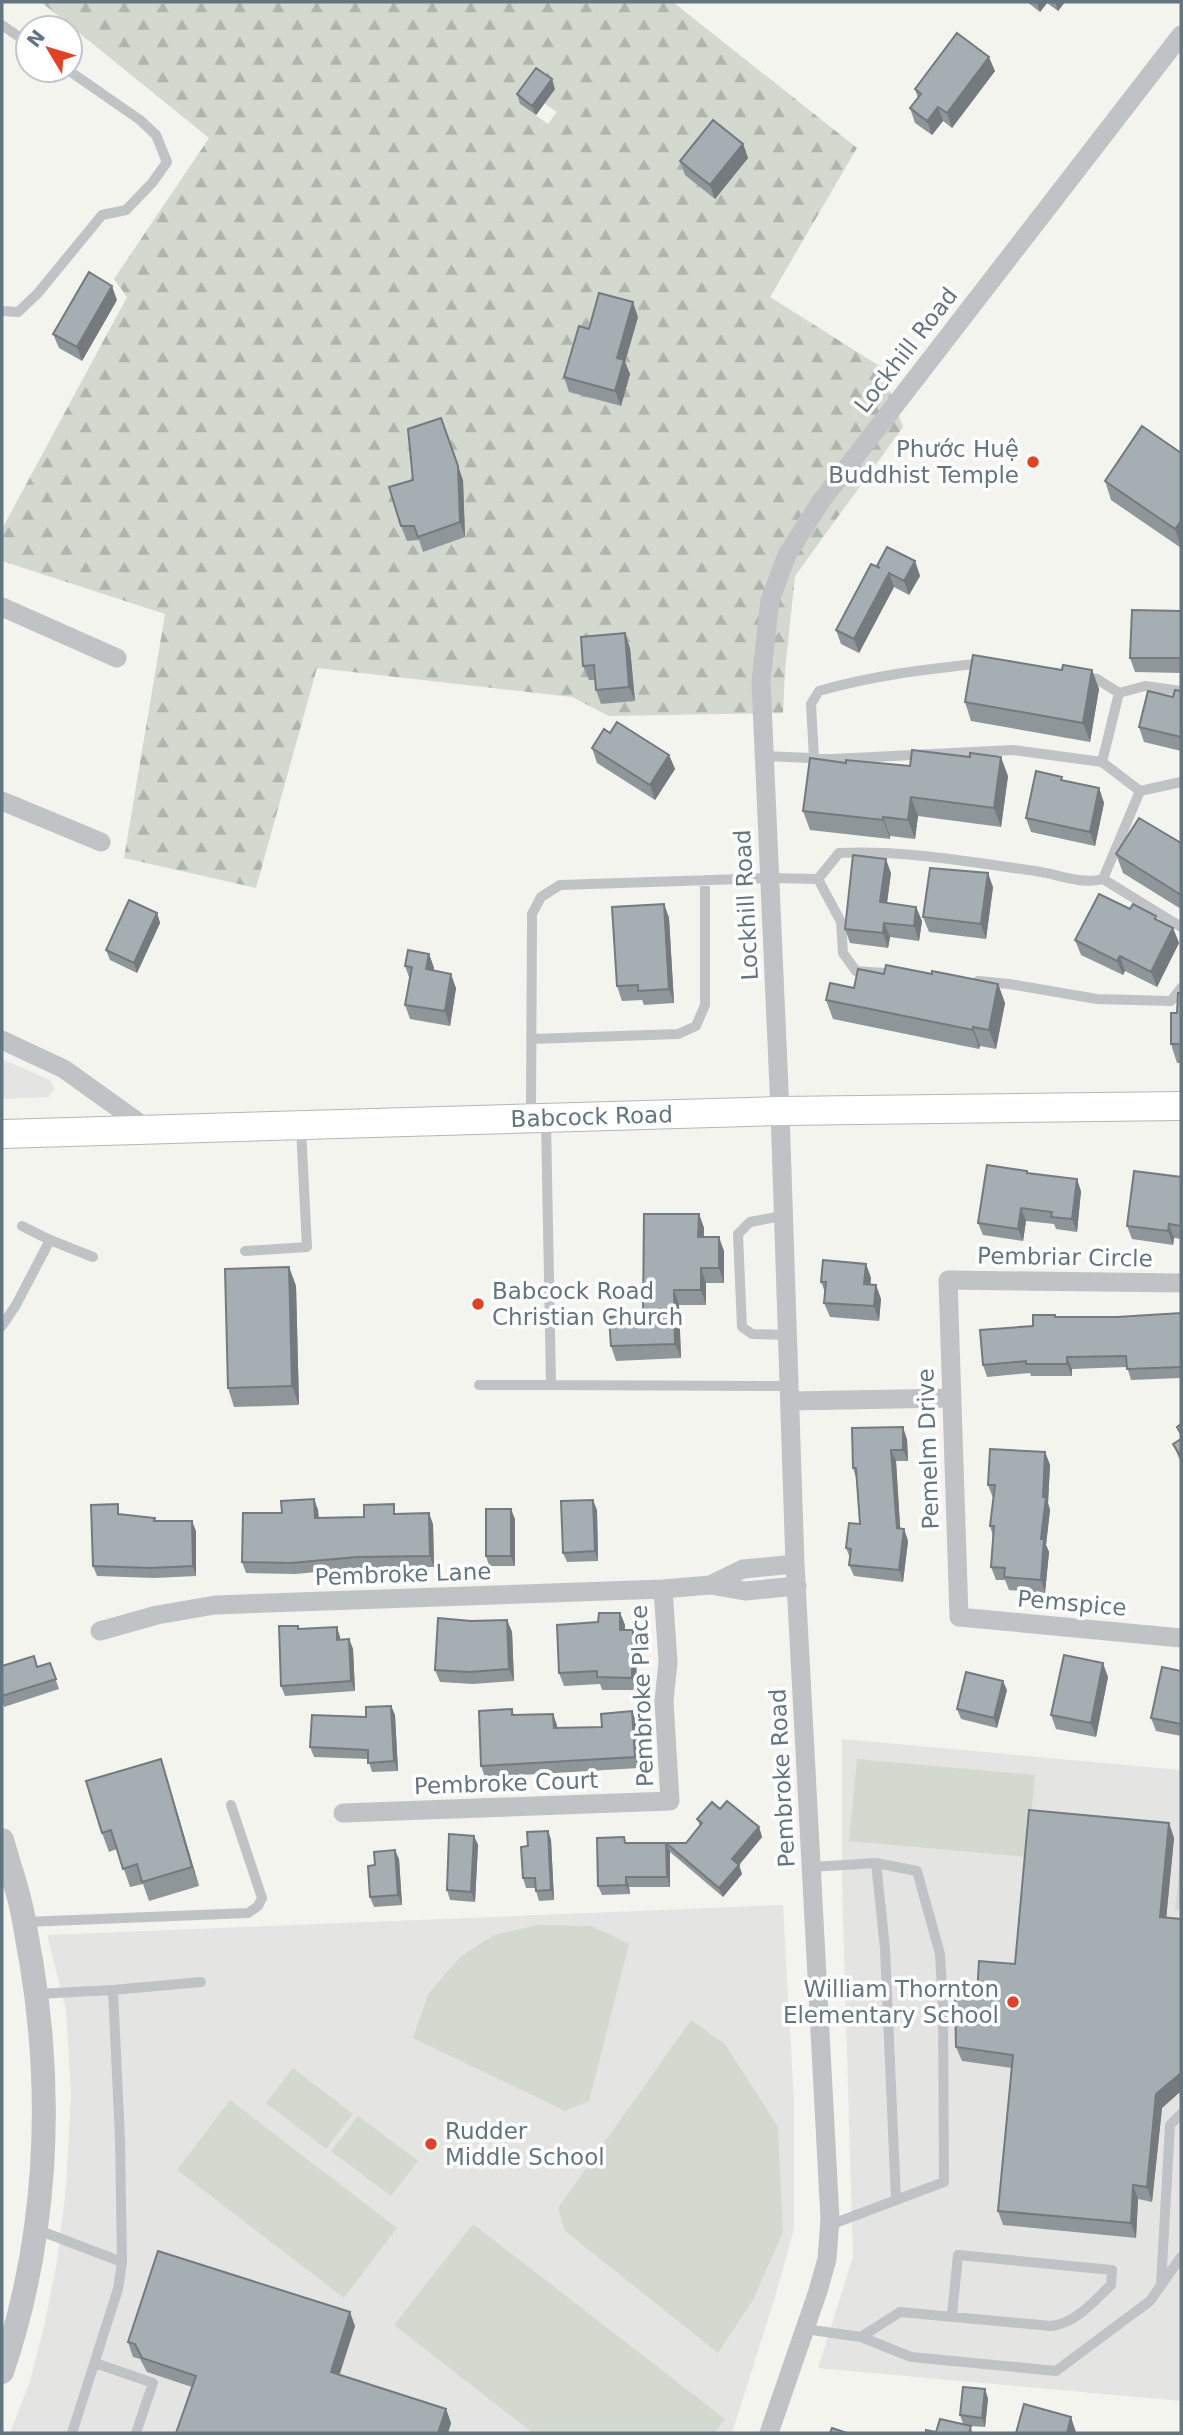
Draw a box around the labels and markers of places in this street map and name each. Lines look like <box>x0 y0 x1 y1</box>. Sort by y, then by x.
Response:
place label: Phước Huệ Buddhist Temple <box>828 436 1019 488</box>
marker: Phước Huệ Buddhist Temple <box>1025 454 1041 470</box>
place label: Babcock Road Christian Church <box>492 1278 683 1330</box>
marker: Babcock Road Christian Church <box>470 1296 486 1312</box>
place label: William Thornton Elementary School <box>783 1976 999 2028</box>
marker: William Thornton Elementary School <box>1005 1994 1021 2010</box>
place label: Rudder Middle School <box>445 2118 605 2170</box>
marker: Rudder Middle School <box>423 2136 439 2152</box>

